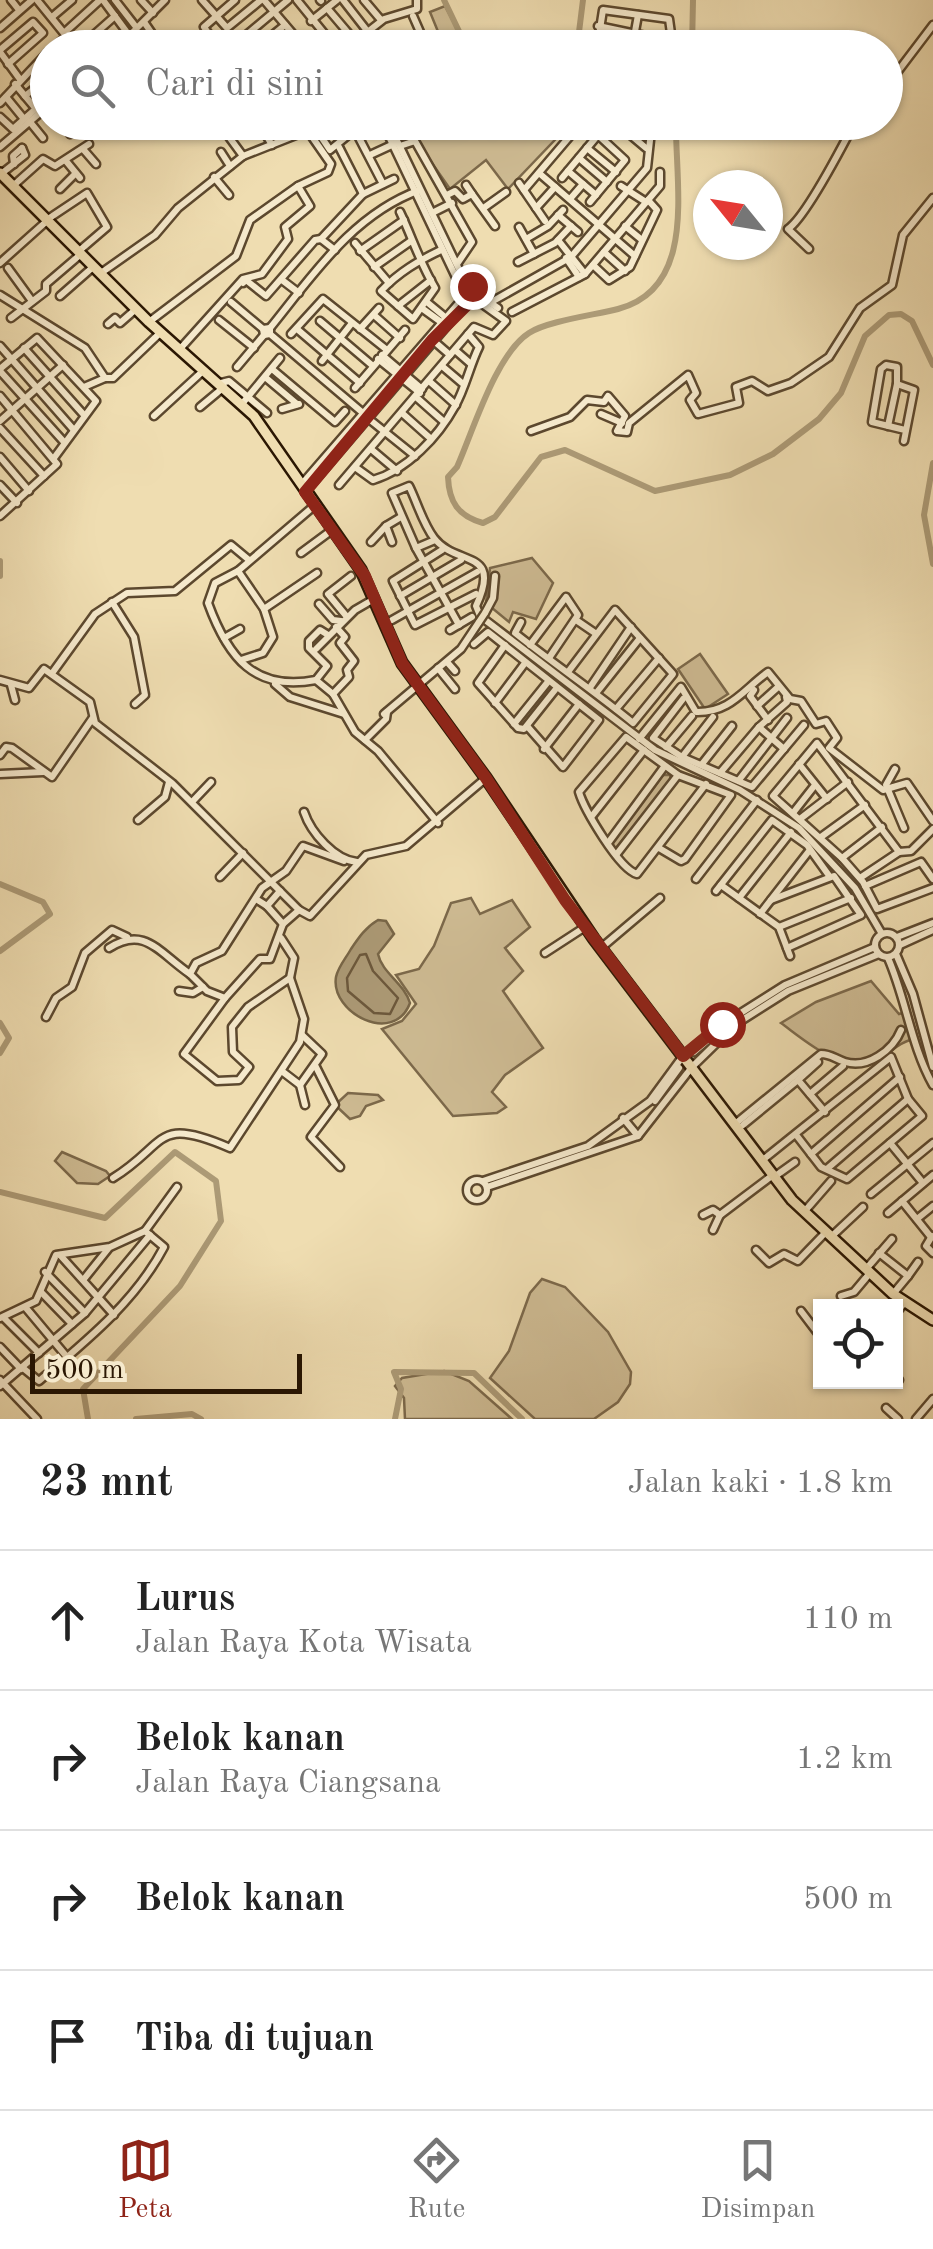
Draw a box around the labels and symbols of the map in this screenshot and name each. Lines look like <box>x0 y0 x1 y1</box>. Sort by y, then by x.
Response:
north arrow <box>693 170 783 260</box>
route end <box>450 264 496 310</box>
route start <box>700 1002 746 1048</box>
scale bar <box>30 1349 302 1394</box>

